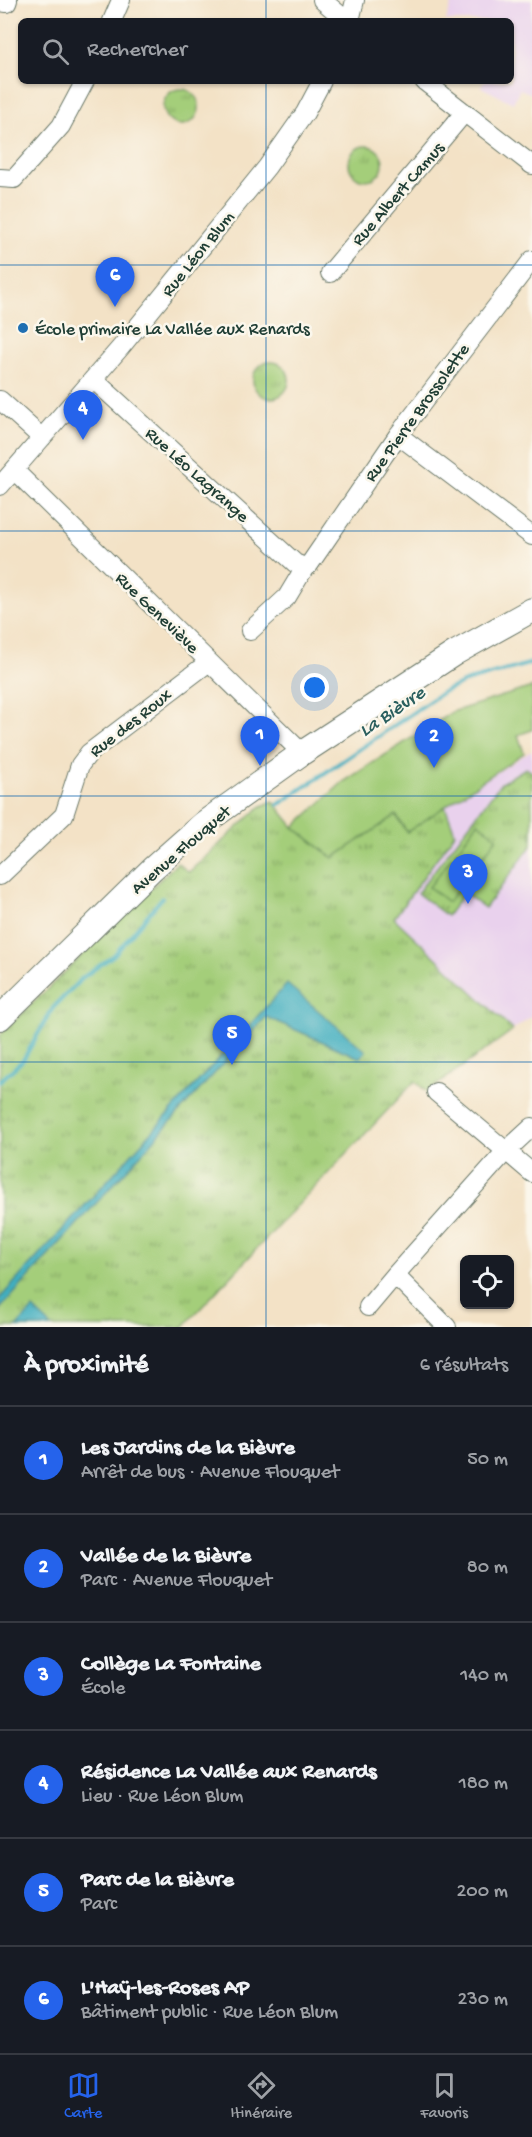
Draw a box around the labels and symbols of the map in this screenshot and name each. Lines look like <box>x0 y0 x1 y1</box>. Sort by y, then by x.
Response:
street label: Rue Albert Camus <box>348 138 450 251</box>
street label: Rue Léon Blum <box>158 207 240 302</box>
pin: 6 <box>96 258 134 307</box>
place label: École primaire La Vallée aux Renards <box>35 320 311 341</box>
marker: École primaire La Vallée aux Renards <box>16 321 30 335</box>
street label: Rue Pierre Brossolette <box>361 340 476 487</box>
pin: 4 <box>64 390 103 440</box>
street label: Rue Léo Lagrange <box>140 424 253 528</box>
street label: Rue Geneviève <box>110 569 203 659</box>
your location <box>300 673 329 702</box>
water label: La Bièvre <box>356 682 431 743</box>
street label: Rue des Roux <box>86 685 177 763</box>
pin: 1 <box>240 716 280 766</box>
pin: 2 <box>414 718 454 768</box>
street label: Avenue Flouquet <box>127 801 237 900</box>
pin: 3 <box>448 854 488 904</box>
pin: 5 <box>212 1016 252 1065</box>

